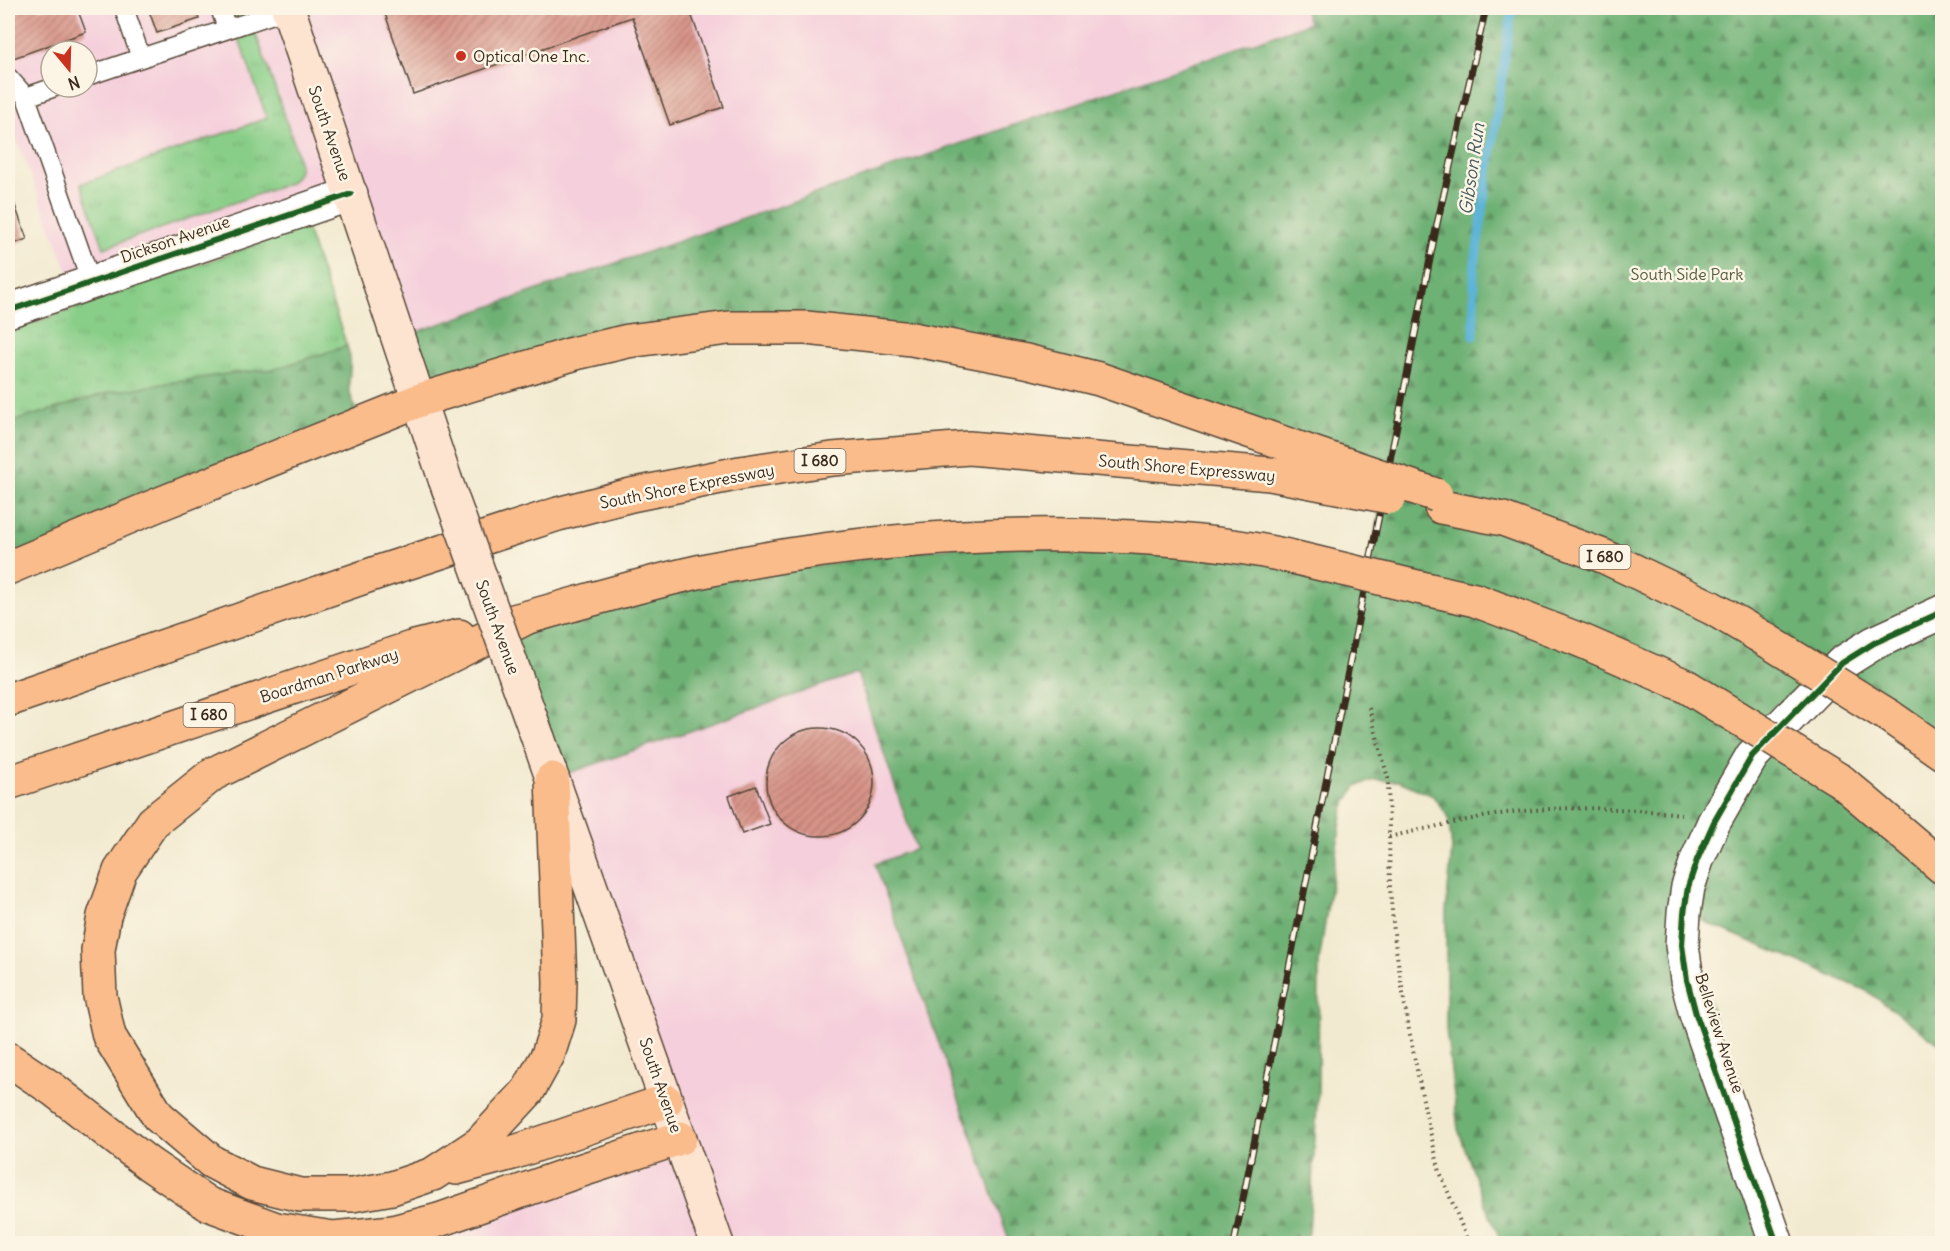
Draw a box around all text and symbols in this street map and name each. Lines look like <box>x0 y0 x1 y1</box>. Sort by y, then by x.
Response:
north arrow <box>39 39 99 99</box>
place label: Optical One Inc. <box>473 46 590 66</box>
marker: Optical One Inc. <box>454 49 468 63</box>
text: N <box>65 72 82 94</box>
street label: South Avenue <box>304 83 356 183</box>
water label: Gibson Run <box>1454 121 1489 216</box>
street label: Dickson Avenue <box>118 211 232 267</box>
park label: South Side Park <box>1631 264 1743 284</box>
road number: I 680 <box>794 449 846 473</box>
street label: South Shore Expressway <box>1098 450 1276 486</box>
street label: South Shore Expressway <box>598 459 776 513</box>
road number: I 680 <box>1580 545 1630 569</box>
street label: South Avenue <box>472 577 524 677</box>
street label: Boardman Parkway <box>257 643 401 707</box>
road number: I 680 <box>184 703 234 727</box>
street label: Belleview Avenue <box>1691 971 1749 1095</box>
street label: South Avenue <box>635 1035 687 1135</box>

